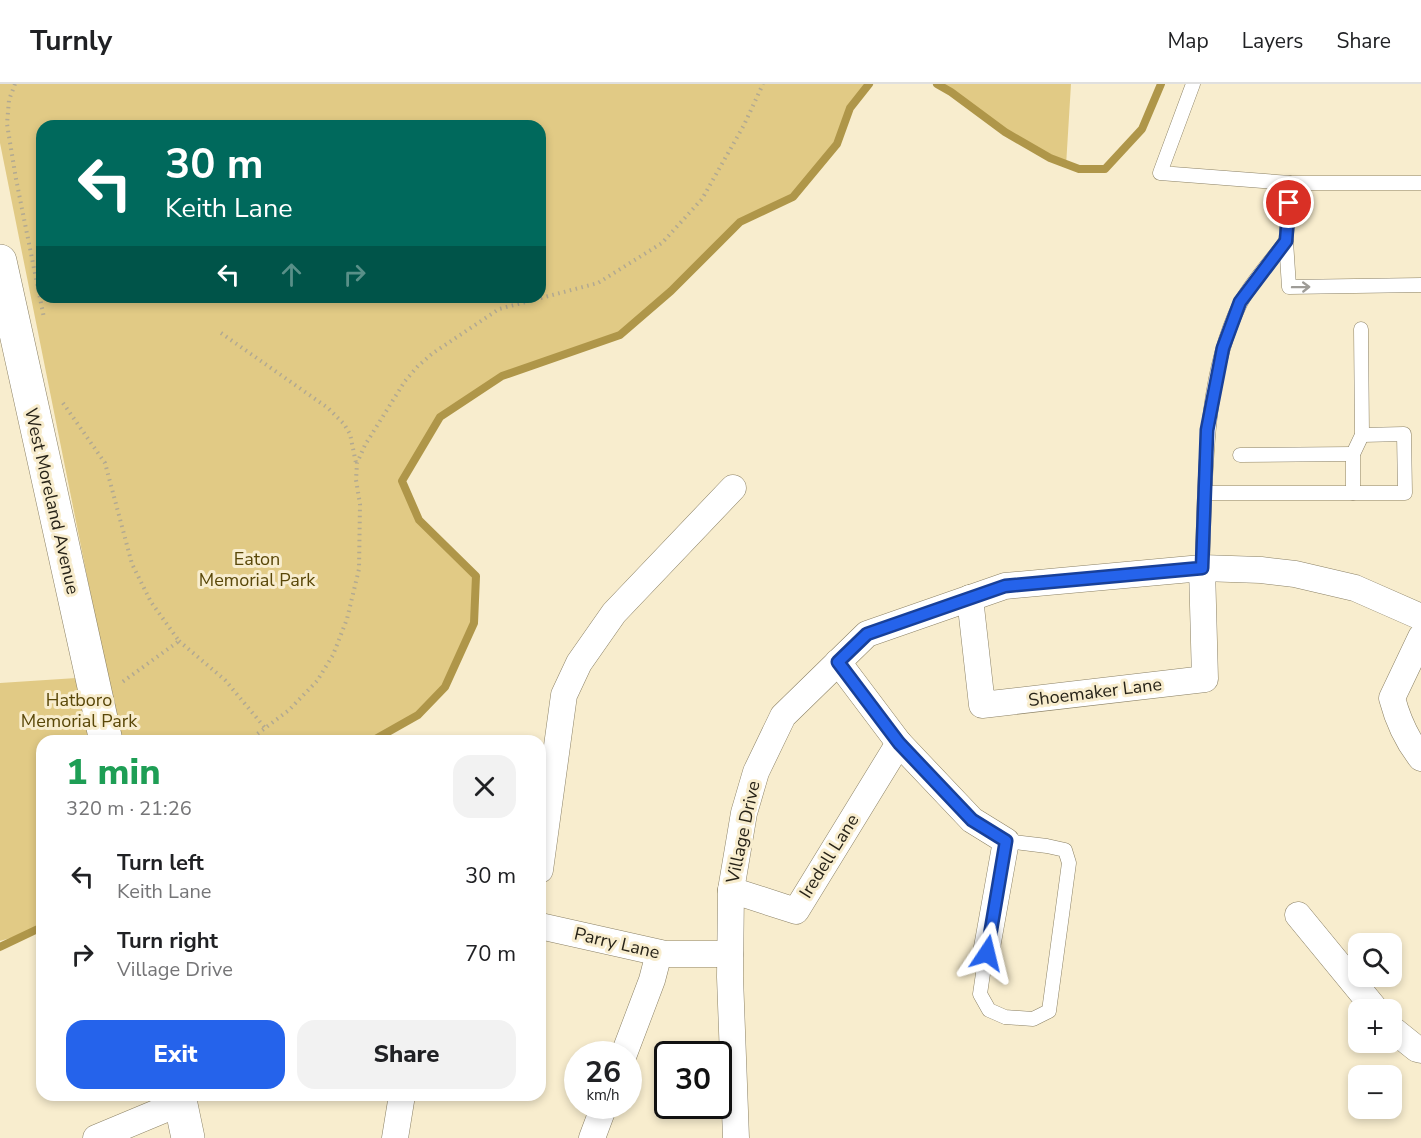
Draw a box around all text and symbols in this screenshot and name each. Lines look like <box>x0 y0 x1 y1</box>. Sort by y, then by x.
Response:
text: Turnly <box>30 22 112 60</box>
text: Map <box>1167 27 1209 55</box>
text: Layers <box>1242 27 1303 55</box>
text: Share <box>1336 27 1391 55</box>
text: 30 m <box>165 136 264 193</box>
icon: left <box>66 144 144 222</box>
pin <box>1263 177 1314 228</box>
icon: arrive <box>1272 186 1305 219</box>
text: Keith Lane <box>165 190 293 227</box>
icon: left <box>212 258 245 291</box>
icon: ahead <box>275 258 308 291</box>
icon: right <box>338 258 371 291</box>
one-way arrow <box>1291 281 1311 293</box>
street label: West Moreland Avenue <box>19 405 85 597</box>
park label: Eaton Memorial Park <box>199 547 316 592</box>
street label: Shoemaker Lane <box>1027 672 1163 712</box>
park label: Hatboro Memorial Park <box>21 688 138 733</box>
text: 1 min <box>66 748 161 797</box>
button: close <box>453 755 516 818</box>
street label: Village Drive <box>720 779 766 886</box>
text: 320 m · 21:26 <box>66 795 192 822</box>
street label: Iredell Lane <box>794 809 864 903</box>
text: Turn left <box>117 848 204 878</box>
icon: left <box>66 860 99 893</box>
text: 30 m <box>465 861 516 891</box>
text: Keith Lane <box>117 878 212 905</box>
position arrow <box>955 921 1019 985</box>
street label: Parry Lane <box>572 922 662 964</box>
text: Turn right <box>117 926 218 956</box>
map controls <box>1348 933 1402 1119</box>
button: search <box>1348 933 1402 987</box>
icon: right <box>66 938 99 971</box>
text: 70 m <box>465 939 516 969</box>
text: Village Drive <box>117 956 233 983</box>
button: + <box>1348 999 1402 1053</box>
button: Exit <box>66 1020 285 1089</box>
button: Share <box>297 1020 516 1089</box>
speed limit sign: 30 <box>654 1041 732 1119</box>
text: 26 <box>585 1052 621 1093</box>
button: − <box>1348 1065 1402 1119</box>
text: km/h <box>586 1085 620 1105</box>

